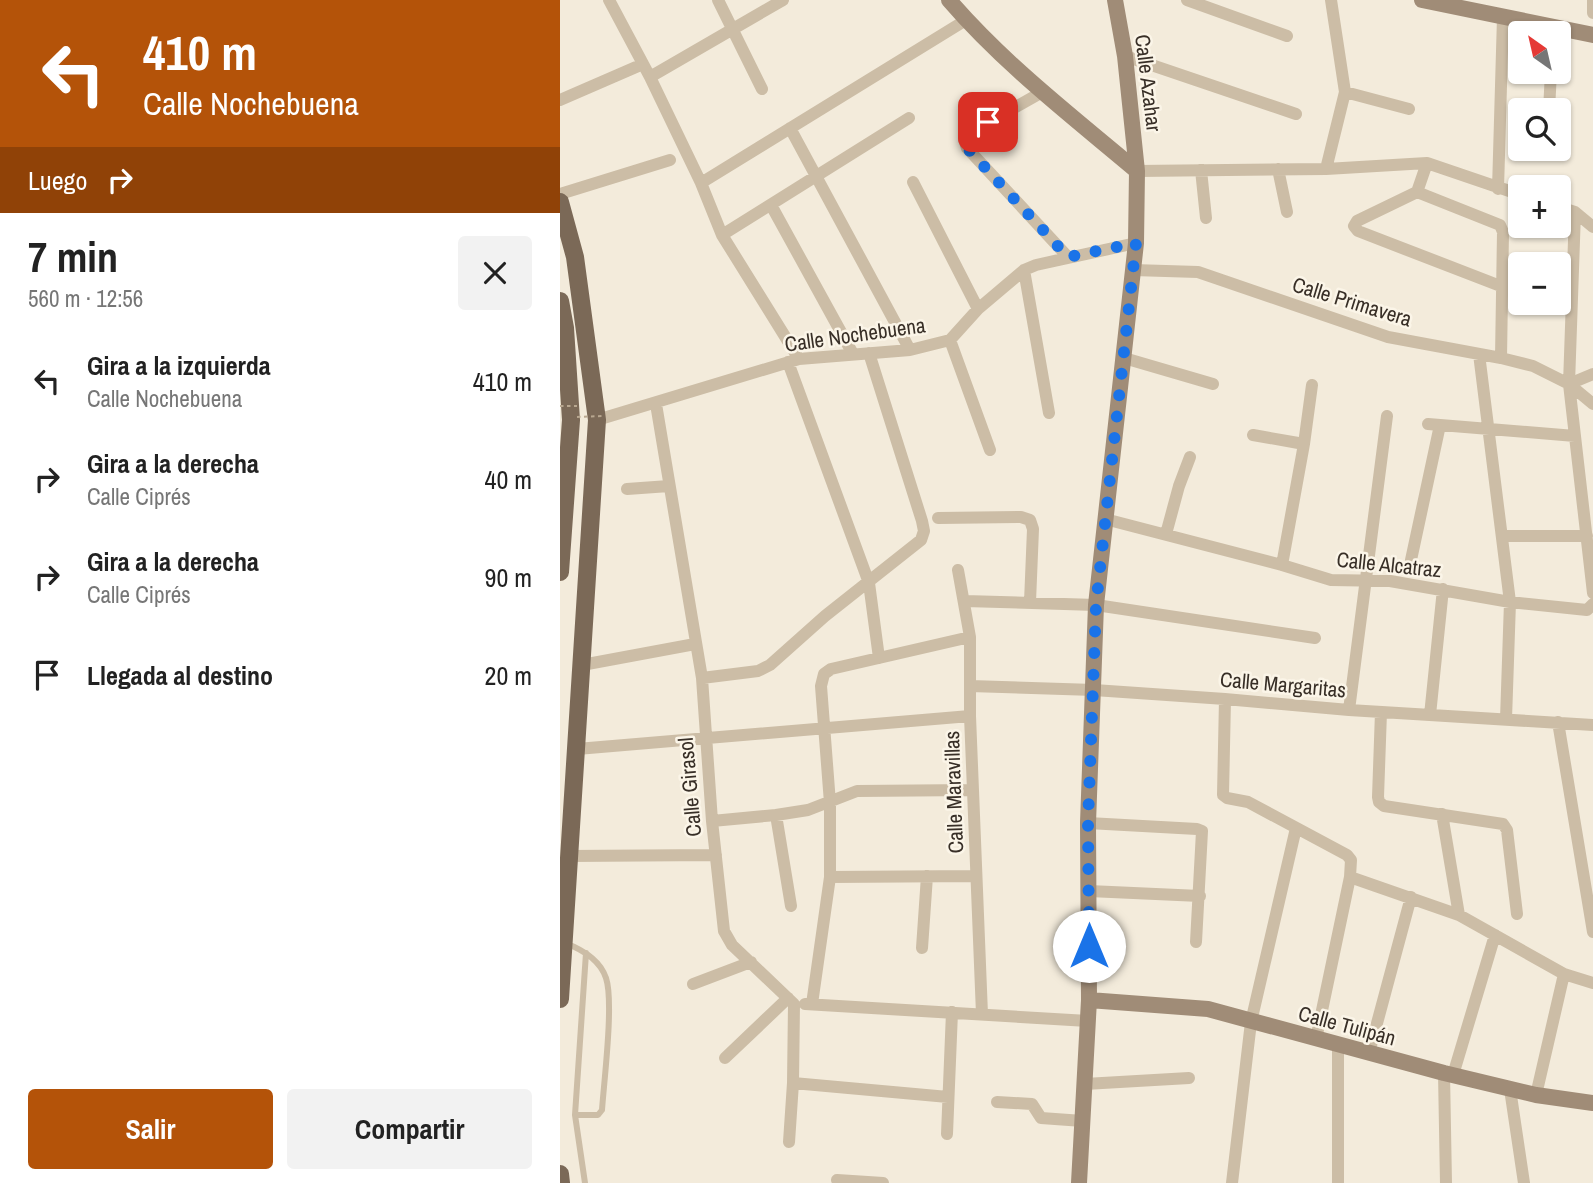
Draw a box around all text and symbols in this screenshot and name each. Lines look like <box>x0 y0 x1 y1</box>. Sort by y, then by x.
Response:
text: 410 m <box>143 19 257 85</box>
north arrow <box>1508 21 1572 84</box>
map controls <box>1508 21 1571 315</box>
icon: left <box>28 28 119 119</box>
street label: Calle Azahar <box>1128 33 1169 133</box>
text: Calle Nochebuena <box>143 82 359 125</box>
pin <box>958 92 1018 152</box>
button: search <box>1508 98 1571 161</box>
icon: arrive <box>969 103 1007 141</box>
icon: right <box>101 161 139 199</box>
text: Luego <box>28 163 87 198</box>
button: + <box>1508 175 1571 238</box>
text: 7 min <box>28 229 118 285</box>
button: close <box>458 236 532 310</box>
button: − <box>1508 252 1571 315</box>
street label: Calle Primavera <box>1289 270 1416 334</box>
text: 560 m · 12:56 <box>28 283 143 314</box>
street label: Calle Nochebuena <box>783 310 928 359</box>
text: Gira a la izquierda <box>87 348 271 383</box>
icon: left <box>28 362 66 400</box>
text: 410 m <box>473 364 532 399</box>
text: Calle Nochebuena <box>87 383 242 414</box>
text: Gira a la derecha <box>87 446 259 481</box>
icon: right <box>28 460 66 498</box>
text: 40 m <box>485 462 532 497</box>
text: Calle Ciprés <box>87 481 191 512</box>
text: Gira a la derecha <box>87 544 259 579</box>
street label: Calle Alcatraz <box>1335 545 1443 584</box>
icon: right <box>28 558 66 596</box>
text: 90 m <box>485 560 532 595</box>
text: Calle Ciprés <box>87 579 191 610</box>
icon: arrive <box>28 656 66 694</box>
text: Llegada al destino <box>87 658 273 693</box>
text: 20 m <box>485 658 532 693</box>
street label: Calle Margaritas <box>1219 665 1347 704</box>
street label: Calle Maravillas <box>937 730 970 854</box>
street label: Calle Girasol <box>671 736 708 838</box>
position arrow <box>1052 909 1126 983</box>
street label: Calle Tulipán <box>1295 999 1399 1052</box>
button: Salir <box>28 1089 273 1169</box>
button: Compartir <box>287 1089 532 1169</box>

